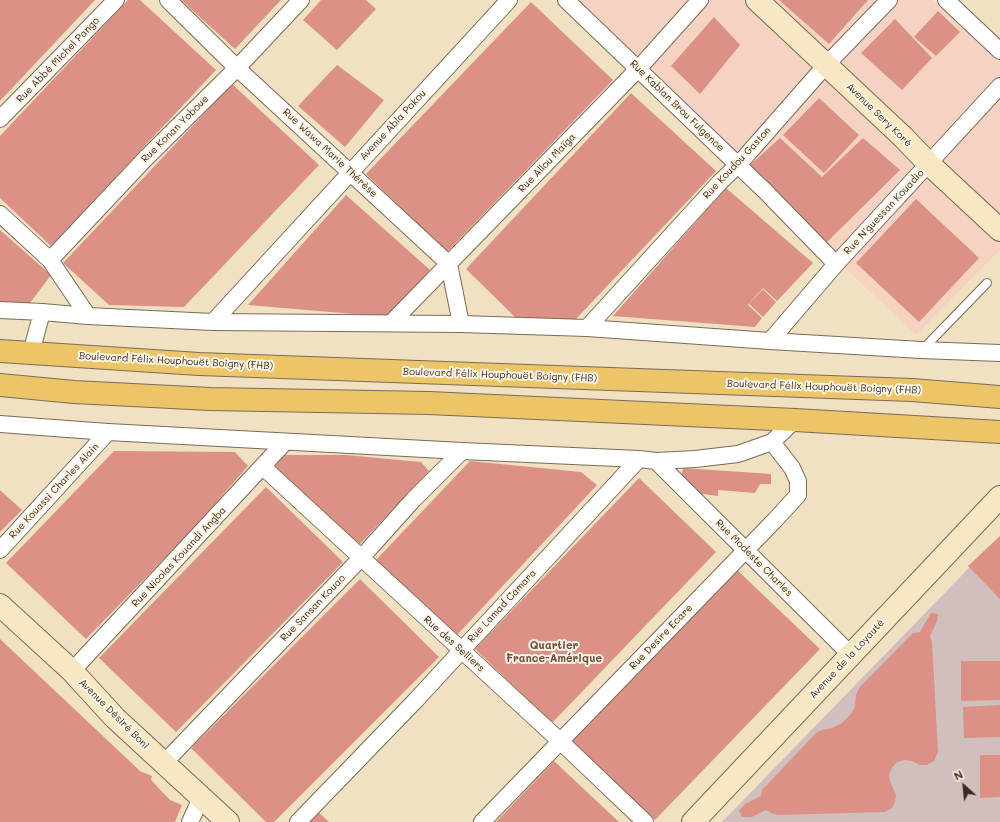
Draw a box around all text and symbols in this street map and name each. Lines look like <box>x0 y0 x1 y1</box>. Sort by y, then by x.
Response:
street label: Rue Abbé Michel Pango <box>14 15 102 105</box>
street label: Rue Kablan Brou Fulgence <box>627 58 727 154</box>
street label: Avenue Sery Koré <box>844 81 914 149</box>
street label: Avenue Abla Pokou <box>357 87 429 163</box>
street label: Rue Konan Yoboue <box>139 93 211 165</box>
street label: Rue Wawa Marie Thérèse <box>280 106 380 200</box>
street label: Rue Koudou Gaston <box>701 125 773 201</box>
street label: Rue Allou Maïga <box>516 131 578 195</box>
street label: Rue N'guessan Kouadio <box>841 167 927 257</box>
street label: Boulevard Félix Houphouët Boigny (FHB) <box>79 350 273 372</box>
street label: Boulevard Félix Houphouët Boigny (FHB) <box>403 366 597 384</box>
street label: Boulevard Félix Houphouët Boigny (FHB) <box>727 378 921 396</box>
street label: Rue Kouassi Charles Alain <box>7 441 101 541</box>
street label: Rue Nicolas Kouandi Angba <box>129 504 229 610</box>
street label: Rue Modeste Charles <box>713 517 795 599</box>
street label: Rue Lamad Camara <box>465 567 539 645</box>
street label: Rue Sansan Kouao <box>278 572 348 644</box>
street label: Rue Desire Ecare <box>627 602 695 672</box>
street label: Rue des Selliers <box>421 614 487 674</box>
street label: Avenue de la Loyauté <box>807 617 887 701</box>
district label: Quartier France-Amérique <box>506 639 602 665</box>
street label: Avenue Désiré Boni <box>76 676 152 752</box>
north arrow <box>944 766 984 806</box>
text: N <box>951 766 965 783</box>

